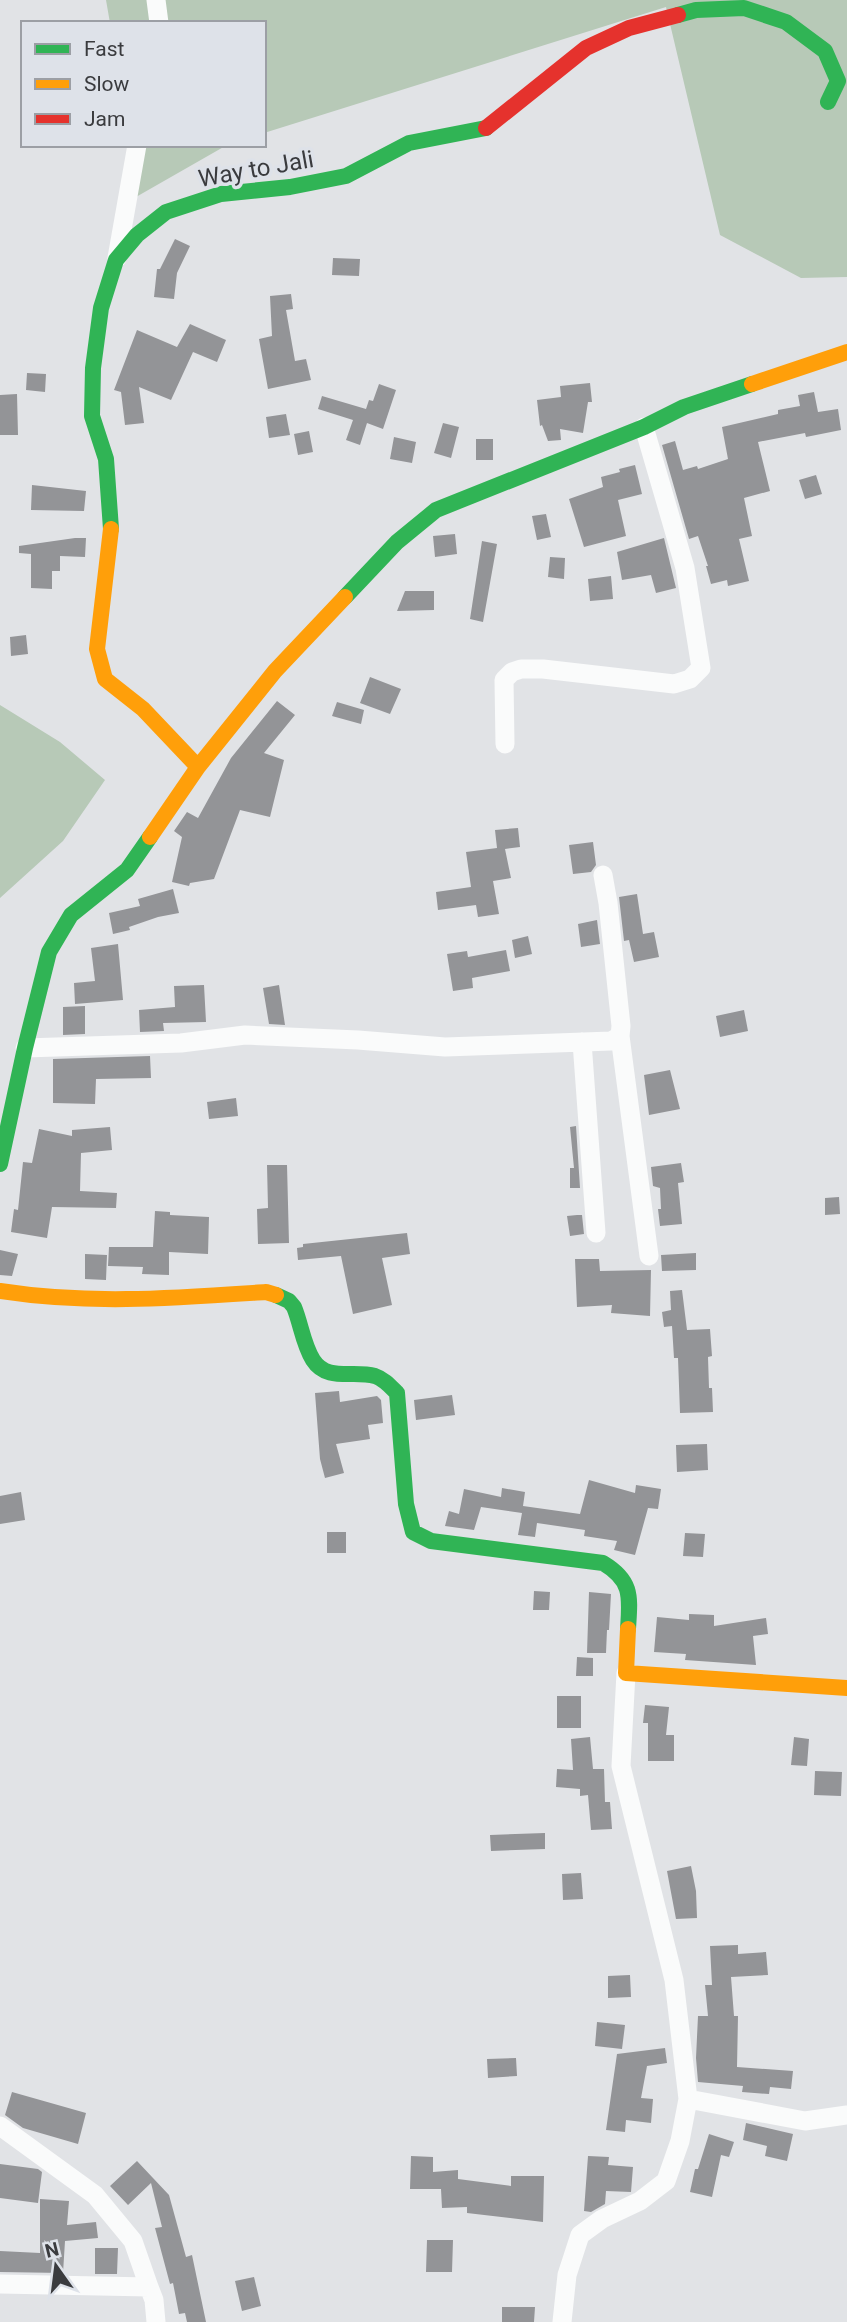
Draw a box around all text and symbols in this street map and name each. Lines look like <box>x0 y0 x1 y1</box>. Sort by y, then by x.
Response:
legend <box>21 21 266 147</box>
text: Fast <box>84 37 125 61</box>
text: Slow <box>84 72 130 96</box>
text: Jam <box>84 107 125 131</box>
street label: Way to Jali <box>196 145 316 193</box>
north arrow <box>21 2231 91 2301</box>
text: N <box>43 2237 61 2263</box>

